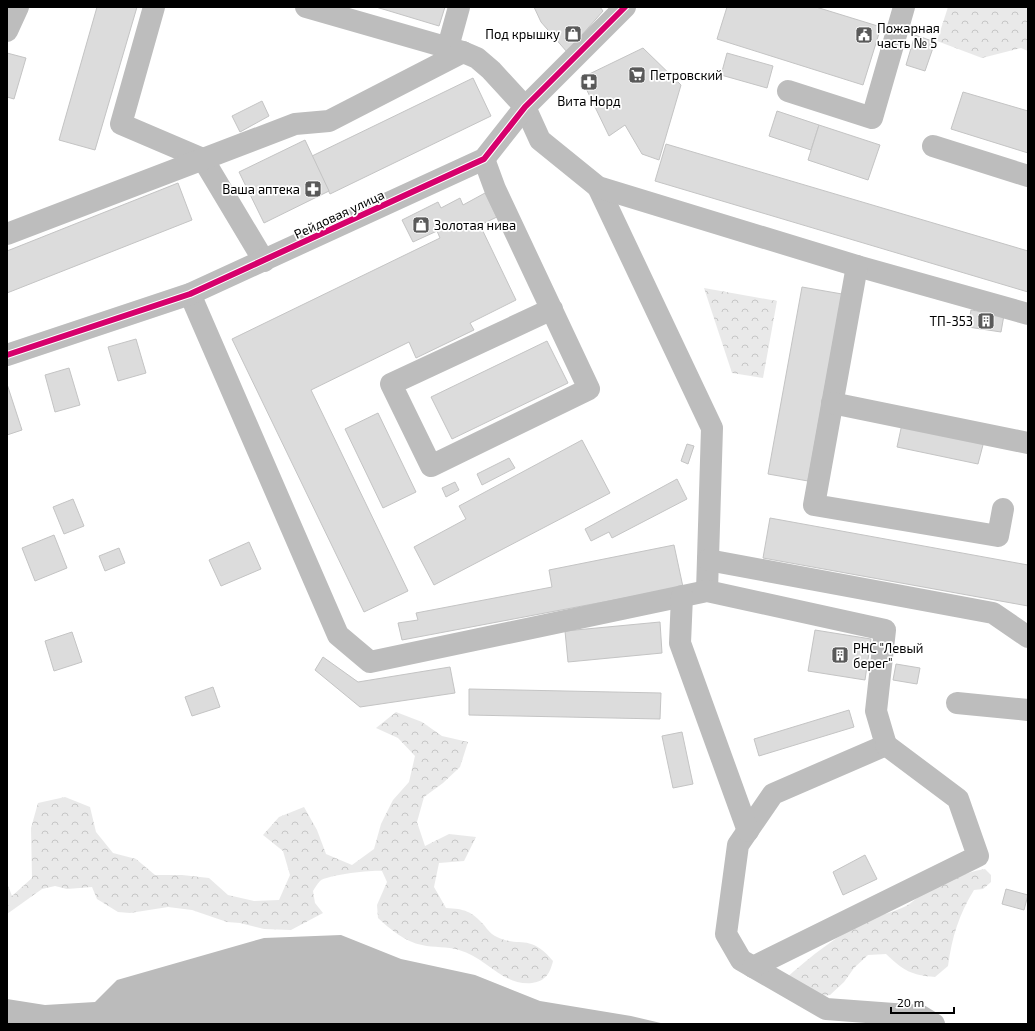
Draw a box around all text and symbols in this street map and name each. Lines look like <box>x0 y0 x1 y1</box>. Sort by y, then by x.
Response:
place label: Пожарная часть № 5 <box>877 20 940 51</box>
shop icon: Под крышку <box>563 24 583 44</box>
public building icon: Пожарная часть № 5 <box>854 25 874 45</box>
place label: Под крышку <box>485 26 560 42</box>
supermarket icon: Петровский <box>627 65 647 85</box>
place label: Петровский <box>650 67 723 83</box>
pharmacy icon: Вита Норд <box>579 72 599 92</box>
place label: Вита Норд <box>557 93 621 109</box>
pharmacy icon: Ваша аптека <box>303 179 323 199</box>
place label: Ваша аптека <box>222 181 300 197</box>
street label: Рейдовая улица <box>291 186 387 242</box>
shop icon: Золотая нива <box>411 215 431 235</box>
place label: Золотая нива <box>434 217 516 233</box>
building icon: ТП-353 <box>976 311 996 331</box>
place label: ТП-353 <box>929 313 973 329</box>
place label: РНС "Левый берег" <box>853 640 923 671</box>
building icon: РНС "Левый берег" <box>830 645 850 665</box>
scale bar <box>891 989 954 1015</box>
text: 20 m <box>897 995 924 1009</box>

